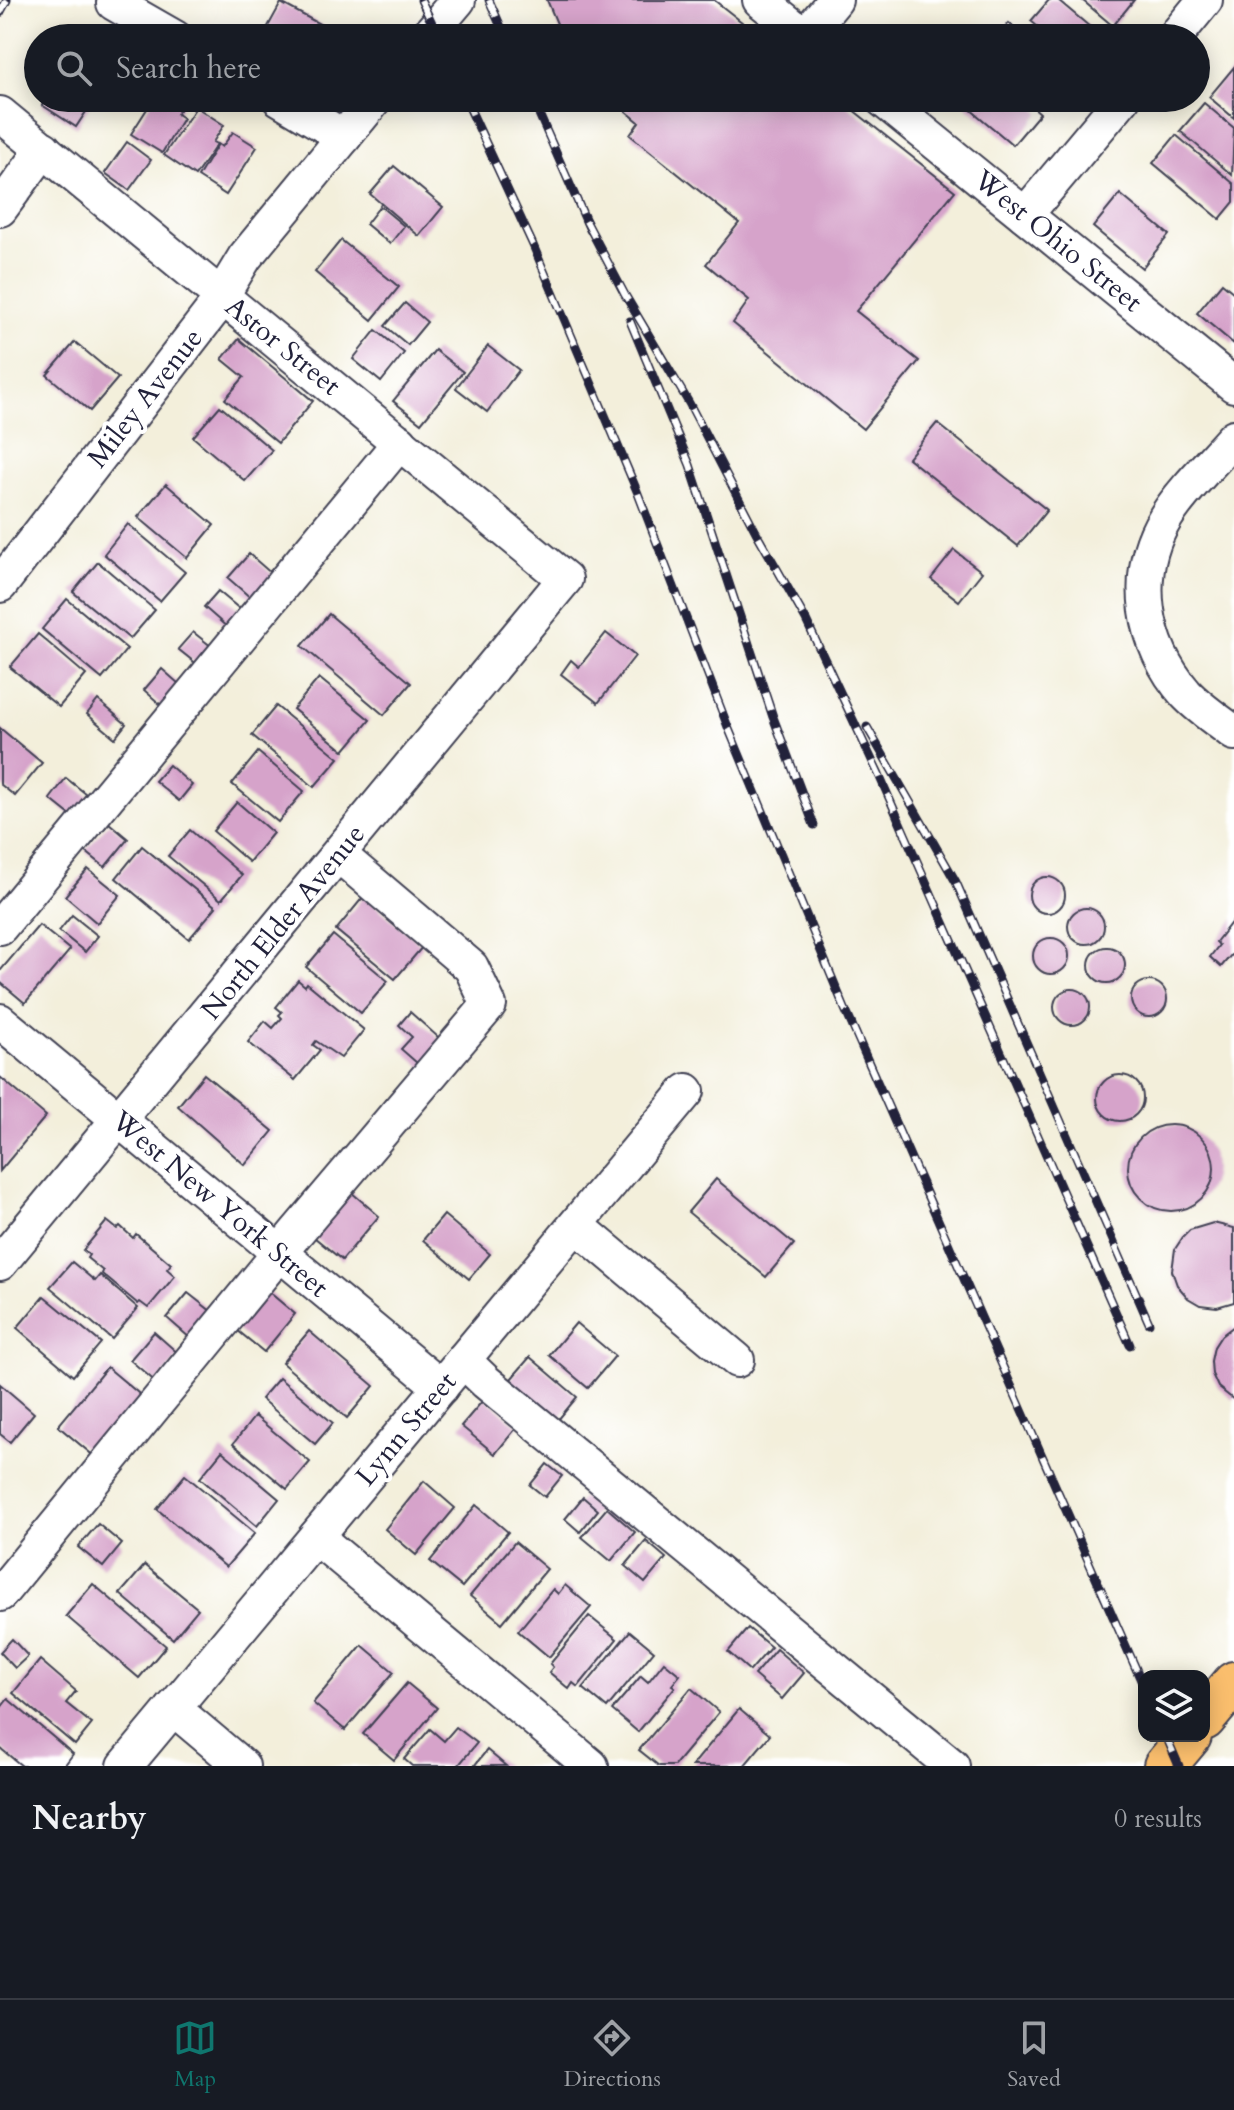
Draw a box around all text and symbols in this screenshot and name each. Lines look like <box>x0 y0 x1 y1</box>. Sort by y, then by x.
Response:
search box <box>24 24 1210 112</box>
icon: search <box>52 46 96 90</box>
text: Search here <box>116 48 261 89</box>
street label: West Ohio Street <box>965 161 1150 321</box>
street label: Astor Street <box>217 288 349 404</box>
street label: Miley Avenue <box>79 320 211 476</box>
street label: North Elder Avenue <box>192 816 374 1028</box>
street label: West New York Street <box>103 1101 337 1306</box>
street label: Lynn Street <box>347 1364 465 1494</box>
map controls <box>1138 1670 1210 1742</box>
button: layers <box>1138 1670 1210 1742</box>
text: Nearby <box>32 1795 147 1841</box>
text: 0 results <box>1114 1801 1202 1836</box>
tab: Map <box>173 2016 217 2094</box>
tab: Directions <box>564 2016 661 2094</box>
tab: Saved <box>1007 2016 1061 2094</box>

